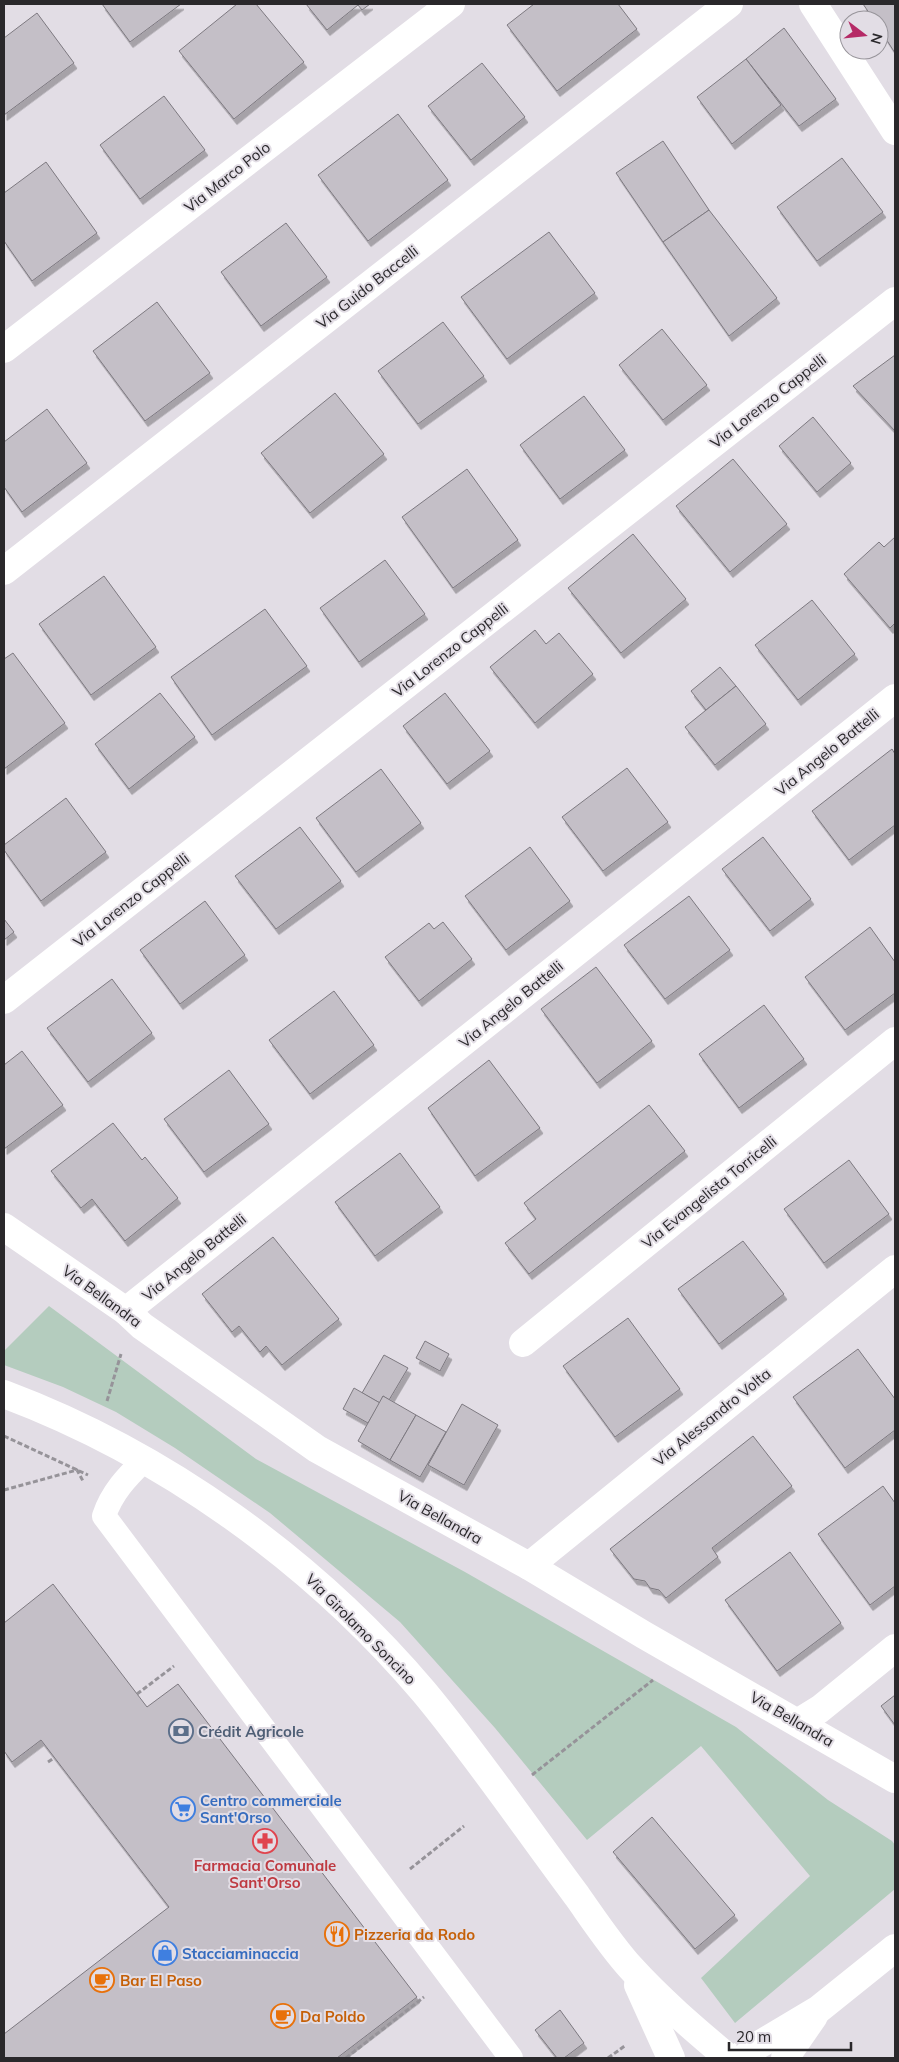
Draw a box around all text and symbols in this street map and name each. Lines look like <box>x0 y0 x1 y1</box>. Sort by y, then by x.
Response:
north arrow <box>839 10 889 60</box>
text: N <box>866 31 887 46</box>
street label: Via Marco Polo <box>180 137 274 217</box>
street label: Via Guido Baccelli <box>312 241 422 333</box>
street label: Via Lorenzo Cappelli <box>706 350 830 452</box>
street label: Via Lorenzo Cappelli <box>388 599 512 701</box>
street label: Via Angelo Battelli <box>771 704 883 800</box>
street label: Via Lorenzo Cappelli <box>69 849 193 951</box>
street label: Via Angelo Battelli <box>455 956 567 1052</box>
street label: Via Evangelista Torricelli <box>638 1132 780 1252</box>
street label: Via Angelo Battelli <box>138 1209 250 1305</box>
street label: Via Bellandra <box>59 1261 145 1331</box>
street label: Via Alessandro Volta <box>650 1364 774 1470</box>
street label: Via Bellandra <box>394 1486 486 1548</box>
street label: Via Girolamo Soncino <box>302 1570 420 1688</box>
street label: Via Bellandra <box>747 1687 837 1751</box>
bank icon: Crédit Agricole <box>168 1718 194 1744</box>
place label: Crédit Agricole <box>198 1722 304 1741</box>
place label: Centro commerciale Sant'Orso <box>200 1791 342 1827</box>
supermarket icon: Centro commerciale Sant'Orso <box>170 1796 196 1822</box>
pharmacy icon: Farmacia Comunale Sant'Orso <box>252 1828 278 1854</box>
place label: Farmacia Comunale Sant'Orso <box>194 1856 336 1892</box>
restaurant icon: Pizzeria da Rodo <box>324 1921 350 1947</box>
place label: Pizzeria da Rodo <box>354 1925 475 1944</box>
shop icon: Stacciaminaccia <box>152 1940 178 1966</box>
place label: Stacciaminaccia <box>182 1944 299 1963</box>
cafe icon: Bar El Paso <box>89 1967 115 1993</box>
place label: Bar El Paso <box>120 1971 202 1990</box>
cafe icon: Da Poldo <box>270 2003 296 2029</box>
place label: Da Poldo <box>300 2007 366 2026</box>
scale bar <box>729 2020 852 2052</box>
text: 20 m <box>736 2027 771 2046</box>

